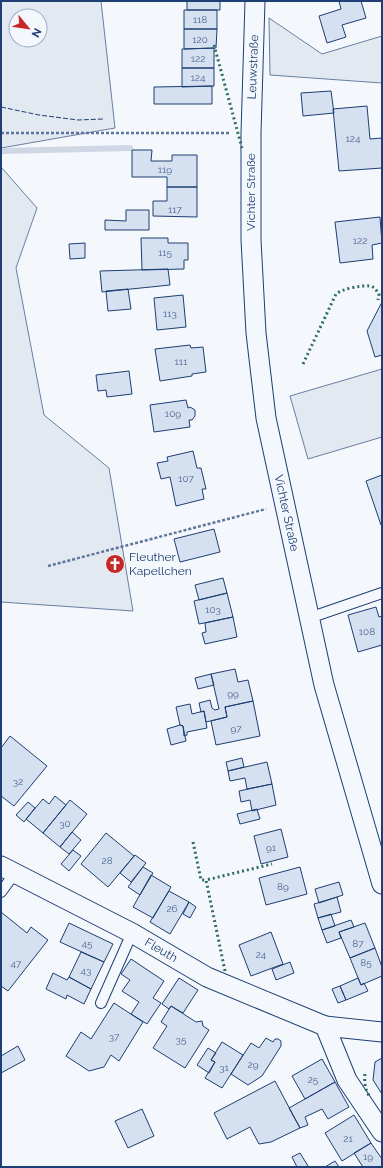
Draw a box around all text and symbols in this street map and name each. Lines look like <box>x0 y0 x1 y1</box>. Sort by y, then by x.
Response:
north arrow <box>8 8 48 48</box>
house number: 118 <box>193 14 207 25</box>
text: N <box>29 26 44 39</box>
house number: 120 <box>192 34 208 45</box>
street label: Leuwstraße <box>245 34 261 100</box>
house number: 122 <box>191 53 205 64</box>
house number: 124 <box>191 72 206 83</box>
house number: 124 <box>346 133 361 144</box>
street label: Vichter Straße <box>244 153 258 231</box>
house number: 119 <box>158 164 172 175</box>
house number: 117 <box>168 204 183 215</box>
house number: 122 <box>353 235 367 246</box>
house number: 115 <box>158 247 173 258</box>
house number: 113 <box>163 308 177 319</box>
house number: 111 <box>175 356 188 367</box>
house number: 109 <box>165 408 181 419</box>
house number: 107 <box>178 473 194 484</box>
street label: Vichter Straße <box>272 473 302 553</box>
place label: Fleuther Kapellchen <box>129 550 192 578</box>
church icon: Fleuther Kapellchen <box>104 553 126 575</box>
house number: 103 <box>205 604 221 615</box>
house number: 108 <box>359 626 375 637</box>
house number: 99 <box>227 688 239 699</box>
house number: 97 <box>230 723 242 734</box>
house number: 32 <box>13 776 23 787</box>
house number: 30 <box>59 818 71 829</box>
house number: 91 <box>266 842 277 853</box>
house number: 28 <box>101 855 113 866</box>
house number: 89 <box>277 881 289 892</box>
house number: 26 <box>166 903 178 914</box>
street label: Fleuth <box>142 935 180 965</box>
house number: 45 <box>82 938 93 949</box>
house number: 87 <box>352 938 364 949</box>
house number: 24 <box>256 949 267 960</box>
house number: 85 <box>360 957 372 968</box>
house number: 47 <box>11 958 22 969</box>
house number: 43 <box>81 965 91 976</box>
house number: 37 <box>109 1031 120 1042</box>
house number: 35 <box>176 1034 187 1045</box>
house number: 29 <box>247 1059 259 1070</box>
house number: 31 <box>219 1062 230 1073</box>
house number: 25 <box>308 1074 319 1085</box>
house number: 21 <box>343 1133 353 1144</box>
house number: 19 <box>363 1151 373 1162</box>

